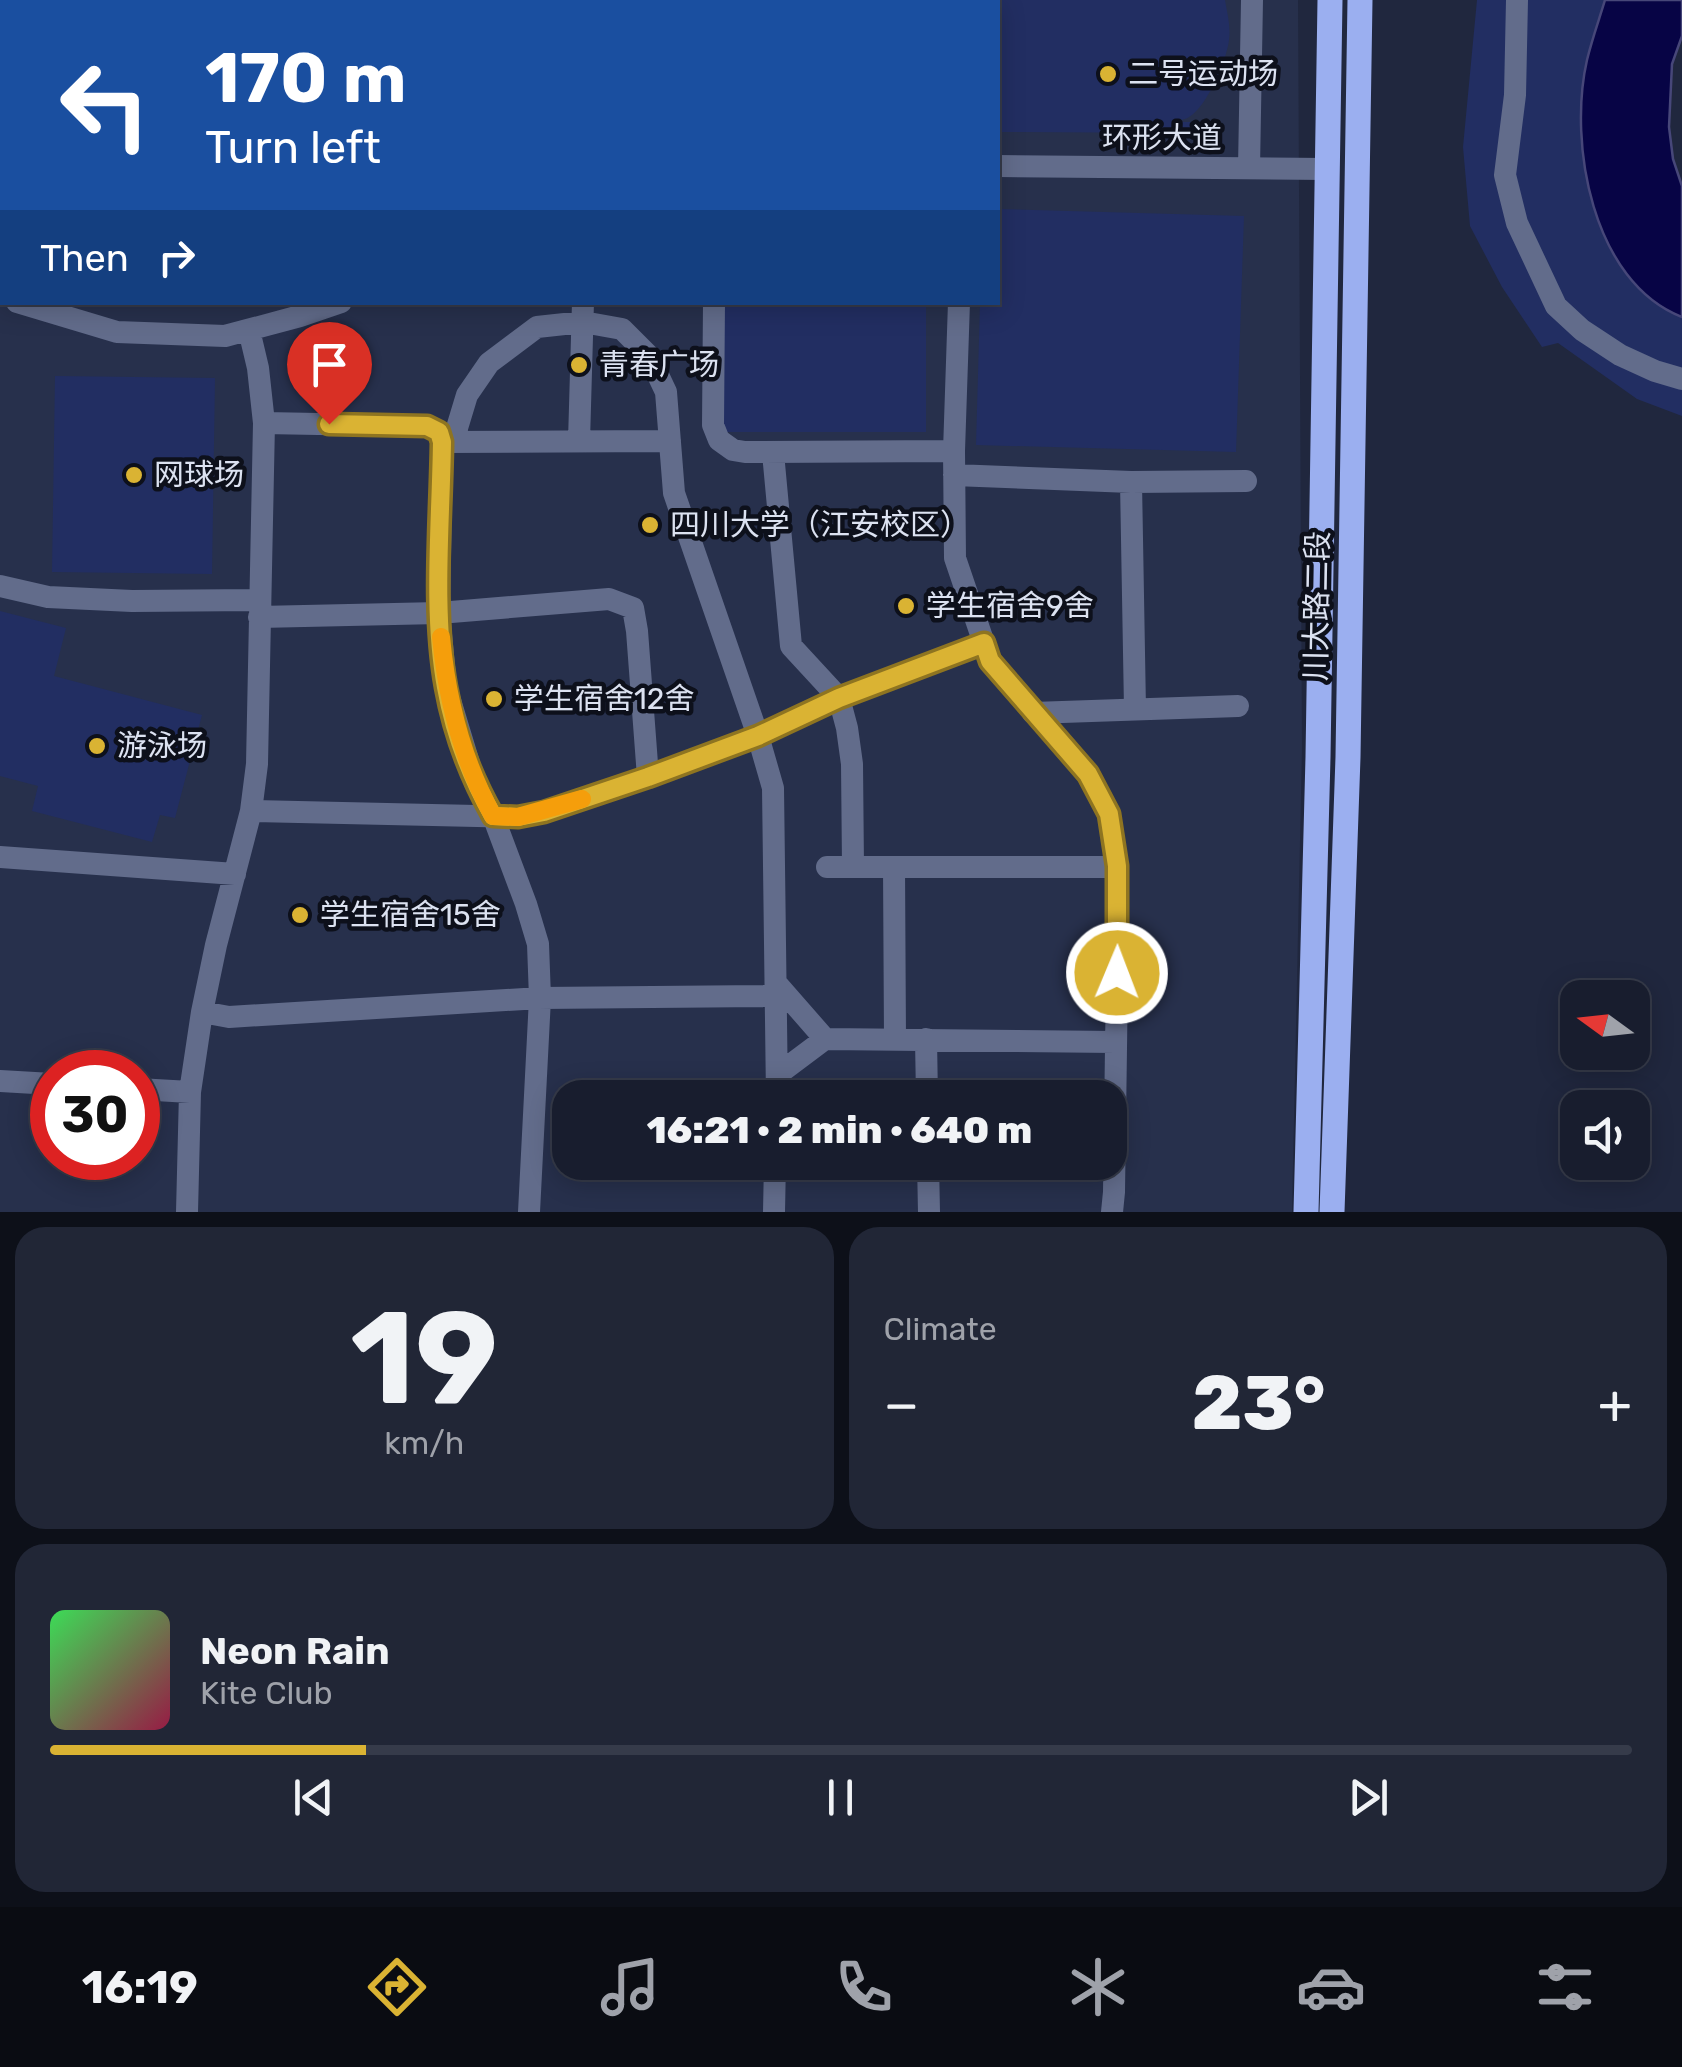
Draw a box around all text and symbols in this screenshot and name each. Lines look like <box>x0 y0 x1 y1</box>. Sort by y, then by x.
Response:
text: 170 m <box>205 37 407 120</box>
icon: left <box>40 40 170 170</box>
place label: 二号运动场 <box>1128 56 1278 92</box>
marker: 二号运动场 <box>1097 63 1119 85</box>
street label: 环形大道 <box>1102 120 1222 156</box>
text: Turn left <box>205 121 381 174</box>
icon: right <box>149 230 204 285</box>
text: Then <box>40 235 129 281</box>
pin <box>287 322 372 425</box>
icon: arrive <box>302 337 357 392</box>
place label: 青春广场 <box>599 347 719 383</box>
marker: 青春广场 <box>568 354 590 376</box>
place label: 网球场 <box>154 457 244 493</box>
marker: 网球场 <box>123 464 145 486</box>
place label: 四川大学（江安校区） <box>670 507 970 543</box>
marker: 四川大学（江安校区） <box>639 514 661 536</box>
street label: 川大路二段 <box>1298 531 1336 681</box>
place label: 学生宿舍9舍 <box>926 588 1094 624</box>
marker: 学生宿舍9舍 <box>895 595 917 617</box>
place label: 学生宿舍12舍 <box>514 681 694 717</box>
marker: 学生宿舍12舍 <box>483 688 505 710</box>
place label: 游泳场 <box>117 728 207 764</box>
marker: 游泳场 <box>86 735 108 757</box>
place label: 学生宿舍15舍 <box>320 897 501 933</box>
marker: 学生宿舍15舍 <box>289 904 311 926</box>
position arrow <box>1065 921 1169 1025</box>
north arrow <box>1560 980 1650 1070</box>
map controls <box>1560 980 1650 1180</box>
speed limit sign: 30 <box>30 1050 160 1180</box>
button: sound <box>1560 1090 1650 1180</box>
text: 16:21 · 2 min · 640 m <box>647 1107 1032 1153</box>
text: 19 <box>350 1281 498 1436</box>
text: Climate <box>884 1310 997 1348</box>
text: 23° <box>1192 1359 1325 1448</box>
text: − <box>884 1372 919 1437</box>
text: + <box>1598 1372 1632 1437</box>
text: km/h <box>384 1424 464 1462</box>
text: Neon Rain <box>200 1628 390 1674</box>
text: Kite Club <box>200 1674 333 1712</box>
icon: previous <box>286 1770 341 1825</box>
icon: pause <box>813 1770 868 1825</box>
icon: next <box>1341 1770 1396 1825</box>
icon: directions <box>362 1952 432 2022</box>
icon: music <box>595 1952 665 2022</box>
icon: phone <box>829 1952 899 2022</box>
icon: climate <box>1063 1952 1133 2022</box>
icon: car <box>1296 1952 1366 2022</box>
icon: filters <box>1530 1952 1600 2022</box>
text: 16:19 <box>82 1961 198 2014</box>

